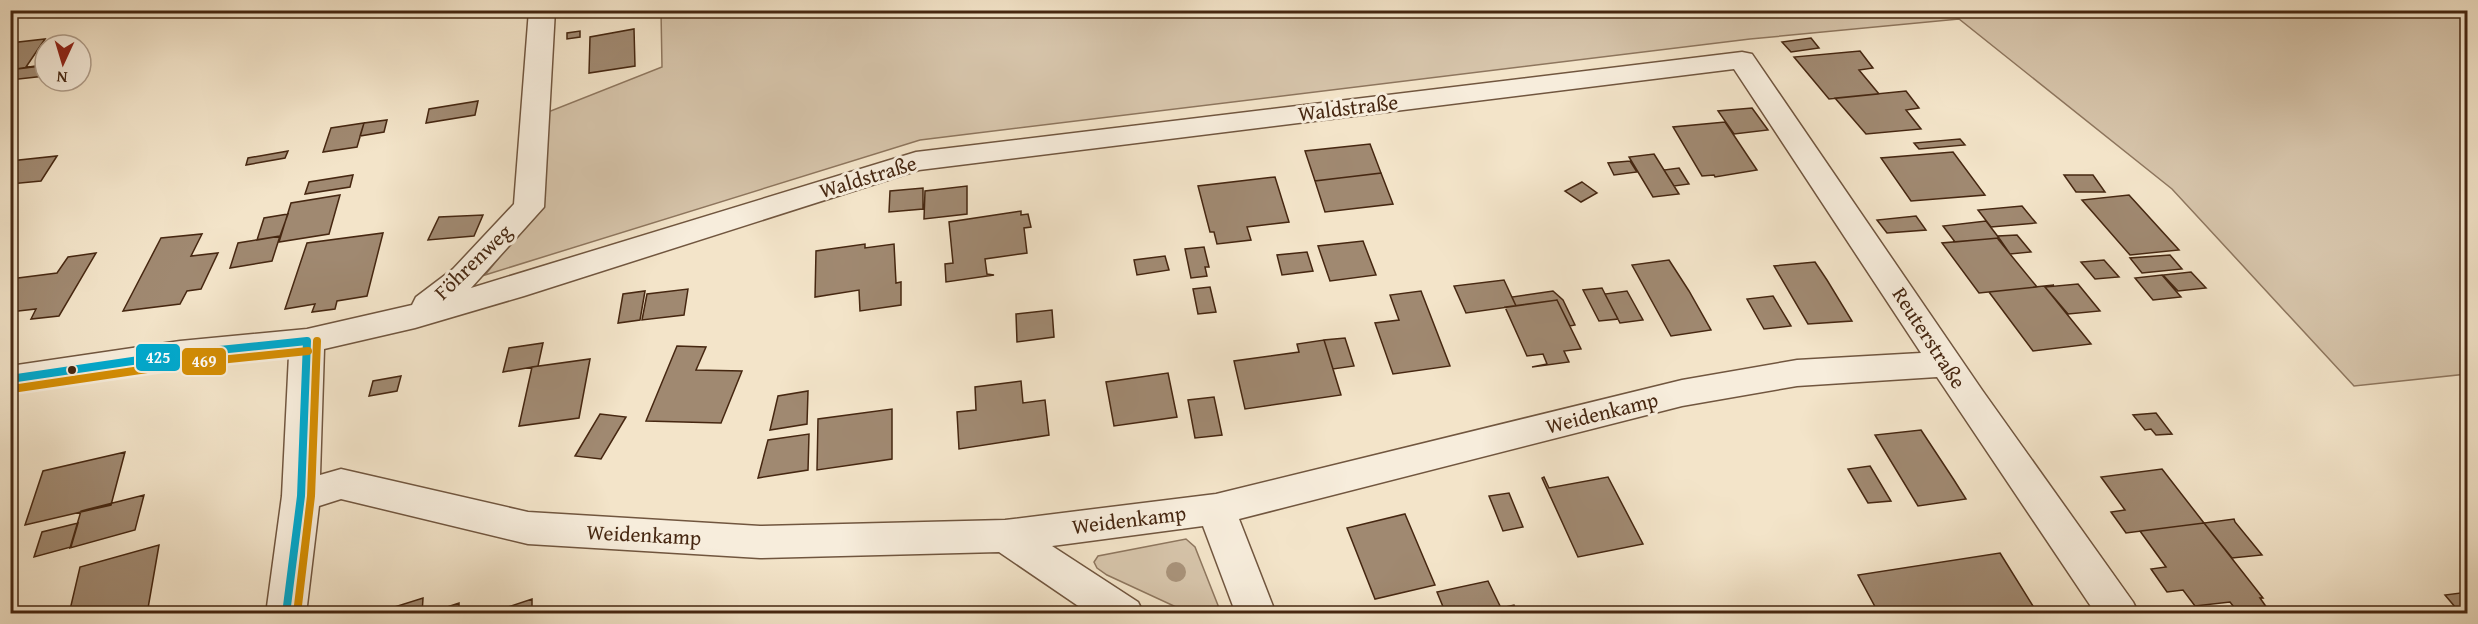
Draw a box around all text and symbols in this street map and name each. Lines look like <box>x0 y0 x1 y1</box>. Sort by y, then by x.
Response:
north arrow <box>33 33 93 93</box>
text: N <box>55 66 68 90</box>
street label: Waldstraße <box>1296 86 1400 129</box>
street label: Waldstraße <box>815 147 921 206</box>
street label: Föhrenweg <box>427 216 519 307</box>
street label: Reuterstraße <box>1885 281 1974 395</box>
line badge: 425 <box>135 343 181 372</box>
text: 425 <box>146 345 170 369</box>
line badge: 469 <box>181 347 227 376</box>
text: 469 <box>192 349 216 373</box>
unlabelled marker <box>66 364 78 376</box>
street label: Weidenkamp <box>1542 384 1661 441</box>
street label: Weidenkamp <box>1070 497 1188 542</box>
street label: Weidenkamp <box>586 516 702 553</box>

